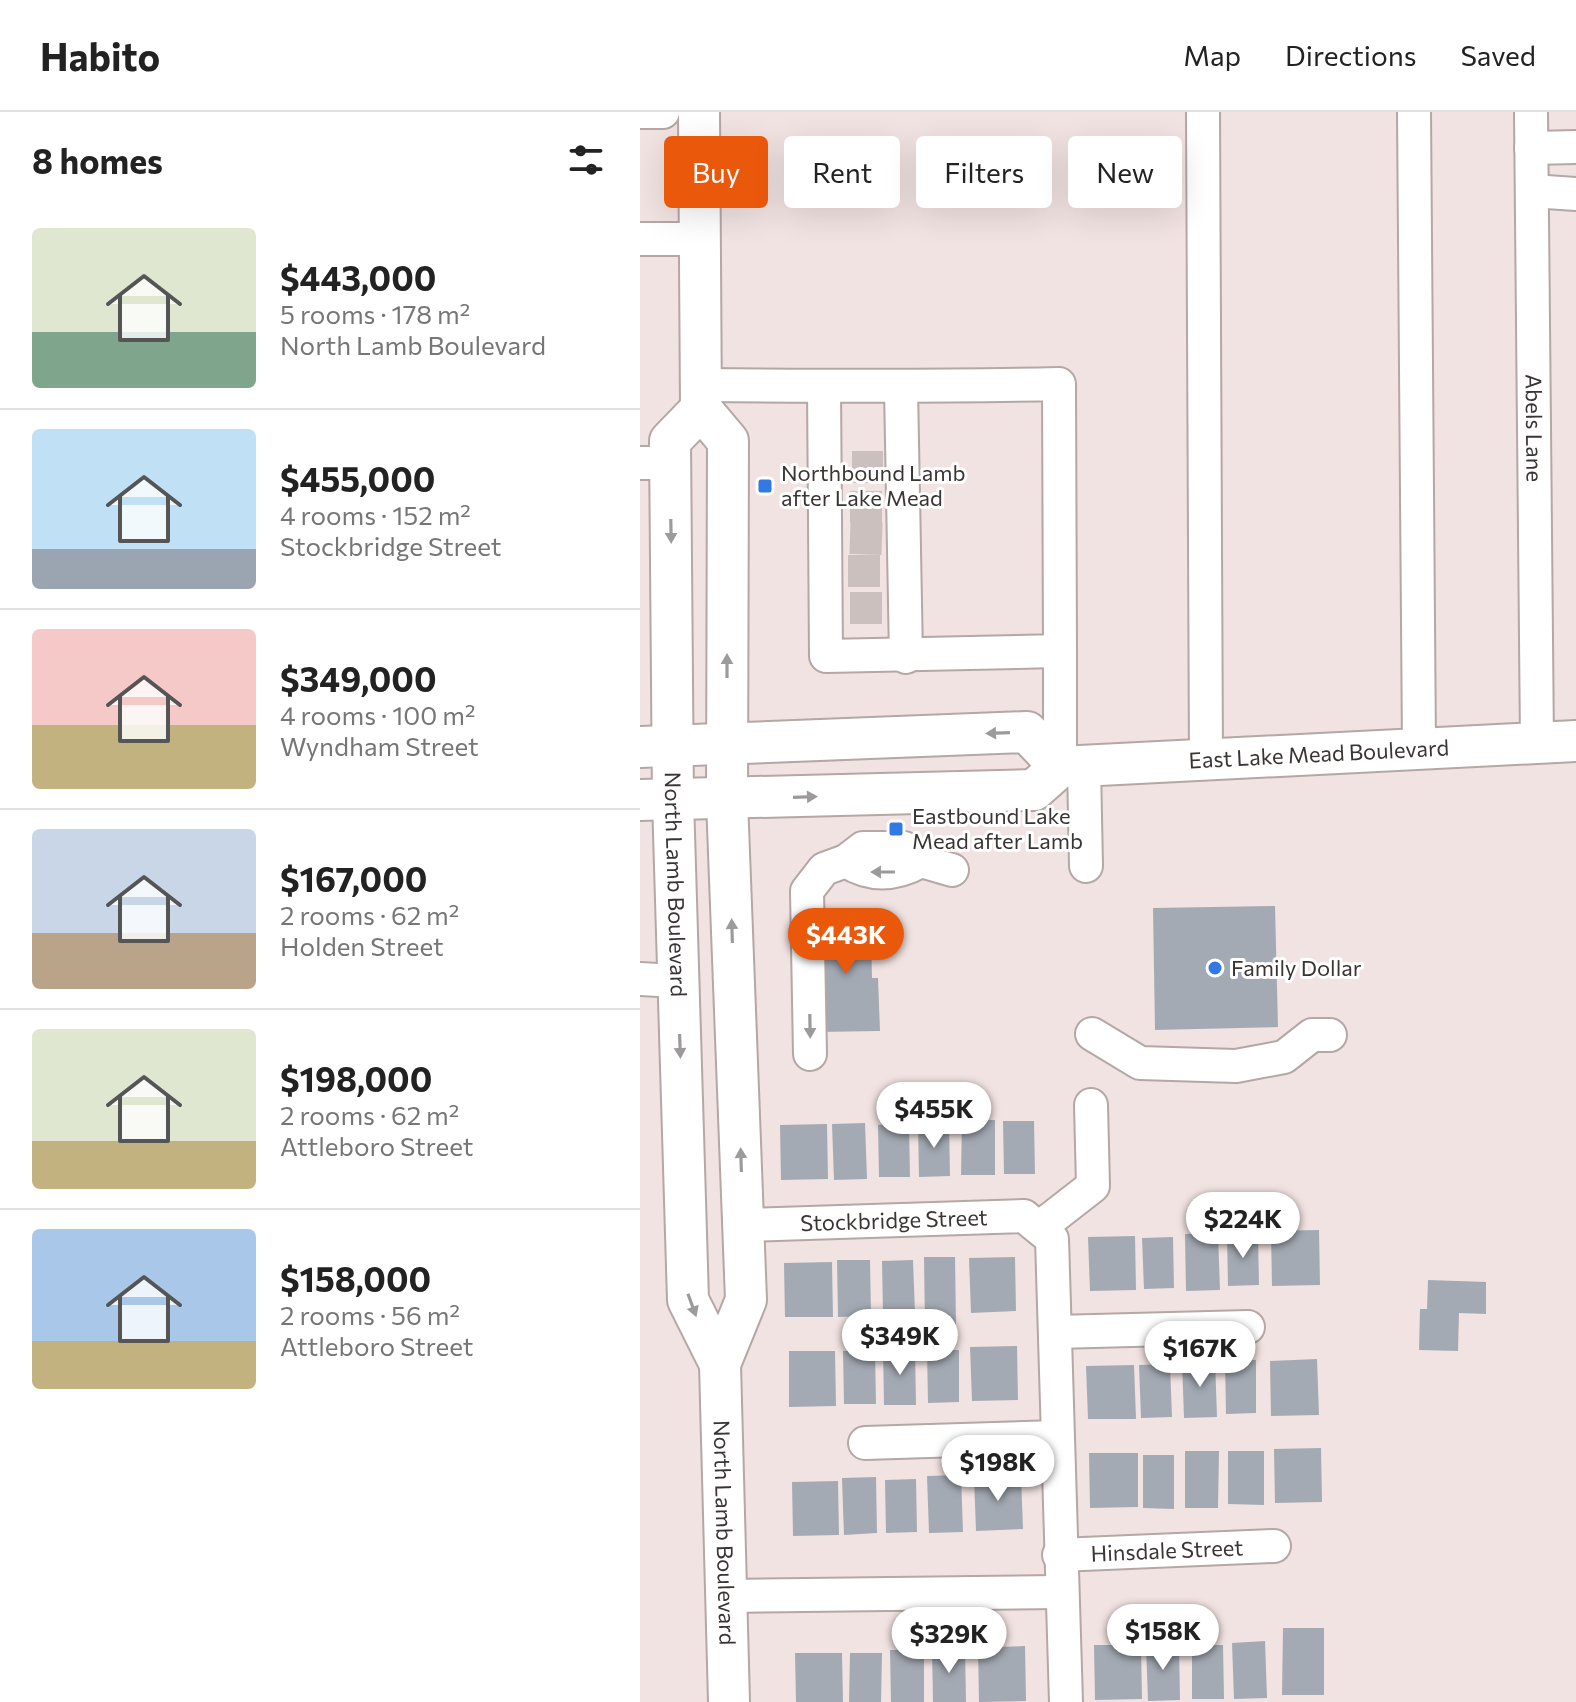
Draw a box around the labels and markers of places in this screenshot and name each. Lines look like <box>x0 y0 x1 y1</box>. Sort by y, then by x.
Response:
place label: Northbound Lamb after Lake Mead <box>781 459 965 511</box>
marker: Northbound Lamb after Lake Mead <box>756 477 774 495</box>
place label: Eastbound Lake Mead after Lamb <box>912 802 1083 854</box>
marker: Eastbound Lake Mead after Lamb <box>887 820 905 838</box>
pin: $443K <box>790 908 902 976</box>
place label: Family Dollar <box>1231 954 1362 981</box>
marker: Family Dollar <box>1206 959 1224 977</box>
pin: $455K <box>878 1082 990 1150</box>
pin: $224K <box>1187 1192 1299 1260</box>
pin: $349K <box>844 1309 956 1377</box>
pin: $167K <box>1144 1321 1256 1389</box>
pin: $198K <box>942 1435 1054 1503</box>
pin: $158K <box>1107 1604 1219 1672</box>
pin: $329K <box>893 1607 1005 1675</box>

